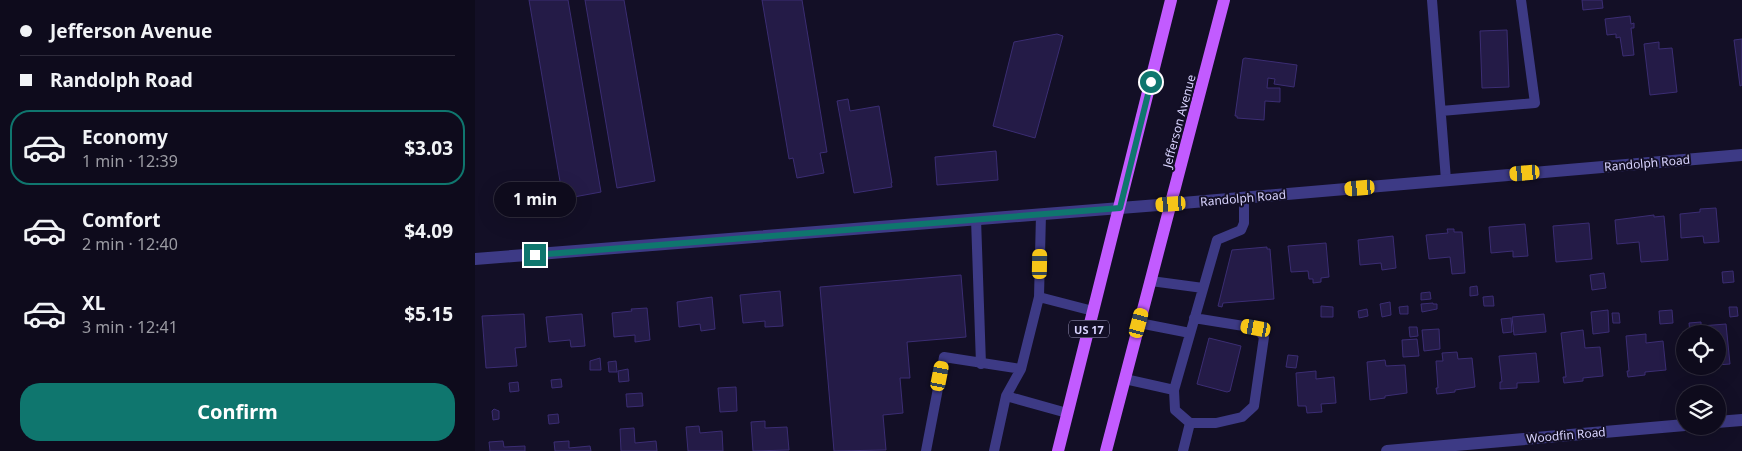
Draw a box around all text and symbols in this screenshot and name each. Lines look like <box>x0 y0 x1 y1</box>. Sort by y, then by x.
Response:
text: Jefferson Avenue <box>50 18 212 44</box>
text: Randolph Road <box>50 67 193 93</box>
route start <box>1140 71 1162 93</box>
street label: Jefferson Avenue <box>1158 72 1200 170</box>
text: Economy <box>82 124 168 150</box>
icon: car <box>22 125 67 170</box>
text: $3.03 <box>404 135 453 161</box>
text: 1 min · 12:39 <box>82 150 178 172</box>
street label: Randolph Road <box>1603 151 1691 175</box>
car <box>1509 164 1540 182</box>
car <box>1344 179 1375 197</box>
callout: 1 min <box>494 182 576 218</box>
street label: Randolph Road <box>1199 186 1287 210</box>
text: 1 min <box>513 188 557 210</box>
car <box>1155 195 1186 213</box>
text: Comfort <box>82 207 161 233</box>
icon: car <box>22 208 67 253</box>
text: $4.09 <box>404 218 453 244</box>
text: 2 min · 12:40 <box>82 233 178 255</box>
route end <box>524 244 546 266</box>
car <box>1032 249 1047 279</box>
text: XL <box>82 290 105 316</box>
icon: car <box>22 291 67 336</box>
text: $5.15 <box>404 301 453 327</box>
car <box>1127 307 1150 339</box>
text: 3 min · 12:41 <box>82 316 178 338</box>
car <box>1239 318 1272 338</box>
road number: US 17 <box>1069 320 1109 338</box>
map controls <box>1676 325 1726 435</box>
button: locate <box>1676 325 1726 375</box>
car <box>929 360 950 392</box>
button: Confirm <box>20 383 455 441</box>
button: layers <box>1676 385 1726 435</box>
street label: Woodfin Road <box>1526 423 1606 447</box>

